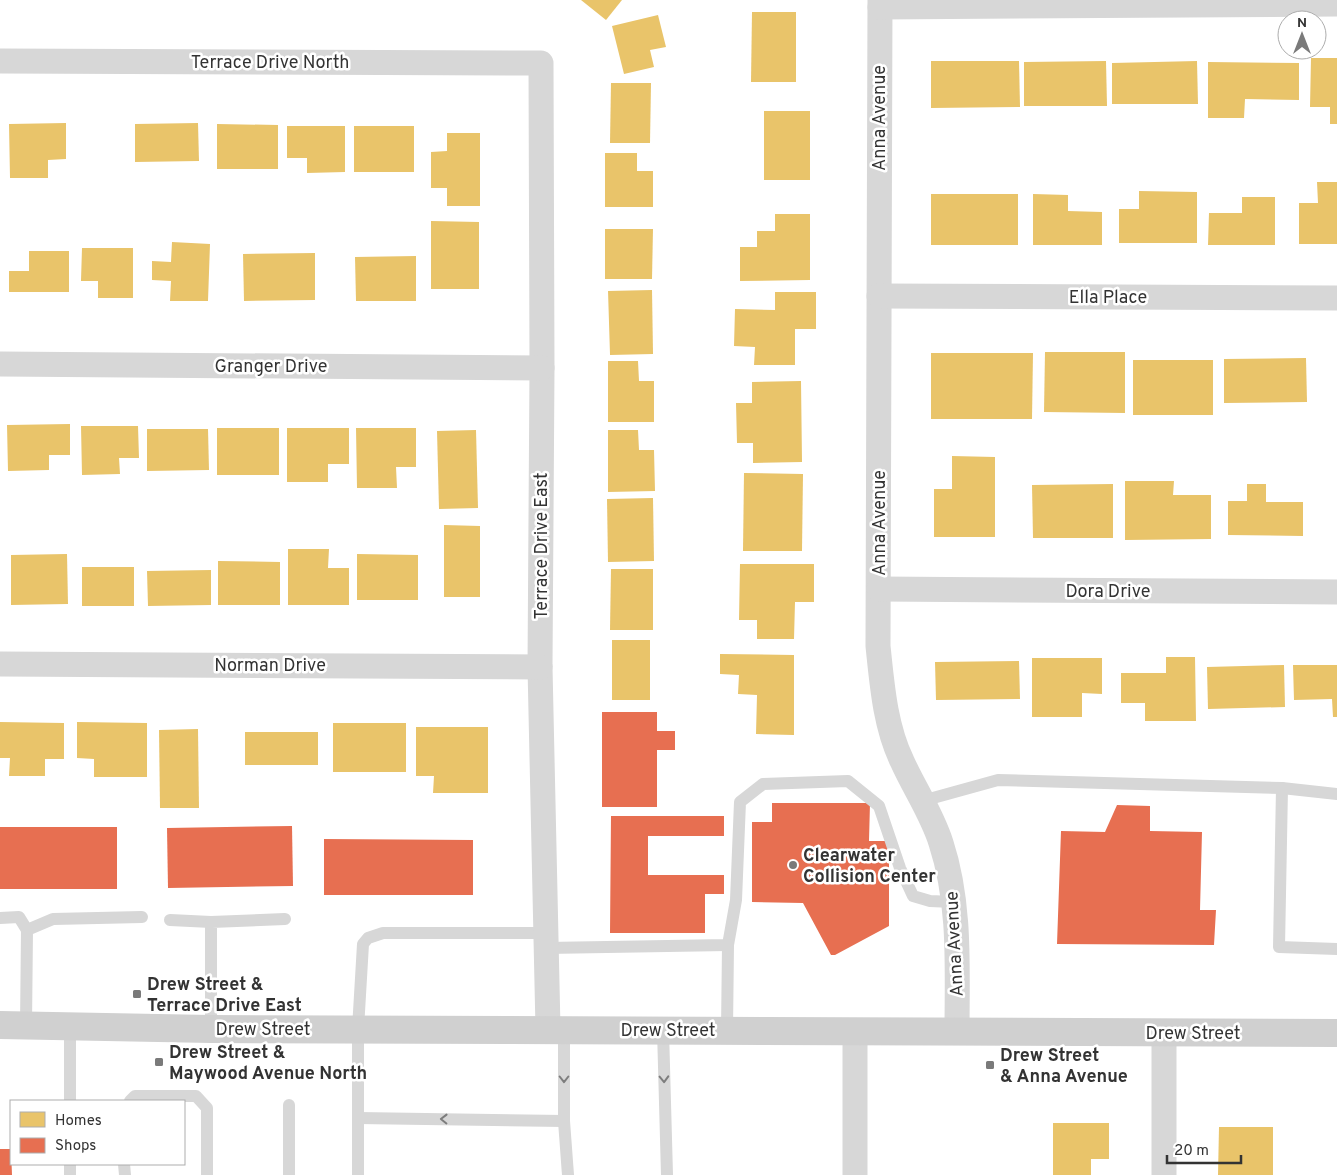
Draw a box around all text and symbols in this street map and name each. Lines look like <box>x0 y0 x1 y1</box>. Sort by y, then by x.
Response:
north arrow <box>1277 10 1327 60</box>
text: N <box>1297 15 1307 32</box>
street label: Terrace Drive North <box>191 52 349 75</box>
street label: Anna Avenue <box>869 65 892 171</box>
street label: Ella Place <box>1069 287 1147 310</box>
street label: Granger Drive <box>215 356 327 379</box>
street label: Anna Avenue <box>869 470 892 576</box>
street label: Terrace Drive East <box>531 472 554 620</box>
street label: Dora Drive <box>1065 581 1151 604</box>
street label: Norman Drive <box>214 655 326 678</box>
place label: Clearwater Collision Center <box>803 845 936 889</box>
marker: Clearwater Collision Center <box>787 859 799 871</box>
street label: Anna Avenue <box>941 890 970 997</box>
place label: Drew Street & Terrace Drive East <box>147 974 302 1018</box>
marker: Drew Street & Terrace Drive East <box>131 988 143 1000</box>
street label: Drew Street <box>215 1019 311 1042</box>
street label: Drew Street <box>620 1020 716 1043</box>
street label: Drew Street <box>1145 1023 1241 1046</box>
place label: Drew Street & Maywood Avenue North <box>169 1042 367 1086</box>
place label: Drew Street & Anna Avenue <box>1000 1045 1128 1089</box>
marker: Drew Street & Maywood Avenue North <box>153 1056 165 1068</box>
marker: Drew Street & Anna Avenue <box>984 1059 996 1071</box>
one-way arrow <box>559 1075 569 1083</box>
one-way arrow <box>659 1076 669 1083</box>
legend <box>10 1100 185 1165</box>
text: Homes <box>55 1112 102 1131</box>
one-way arrow <box>440 1114 448 1125</box>
scale bar <box>1167 1132 1241 1164</box>
text: Shops <box>55 1137 96 1156</box>
text: 20 m <box>1174 1142 1209 1161</box>

